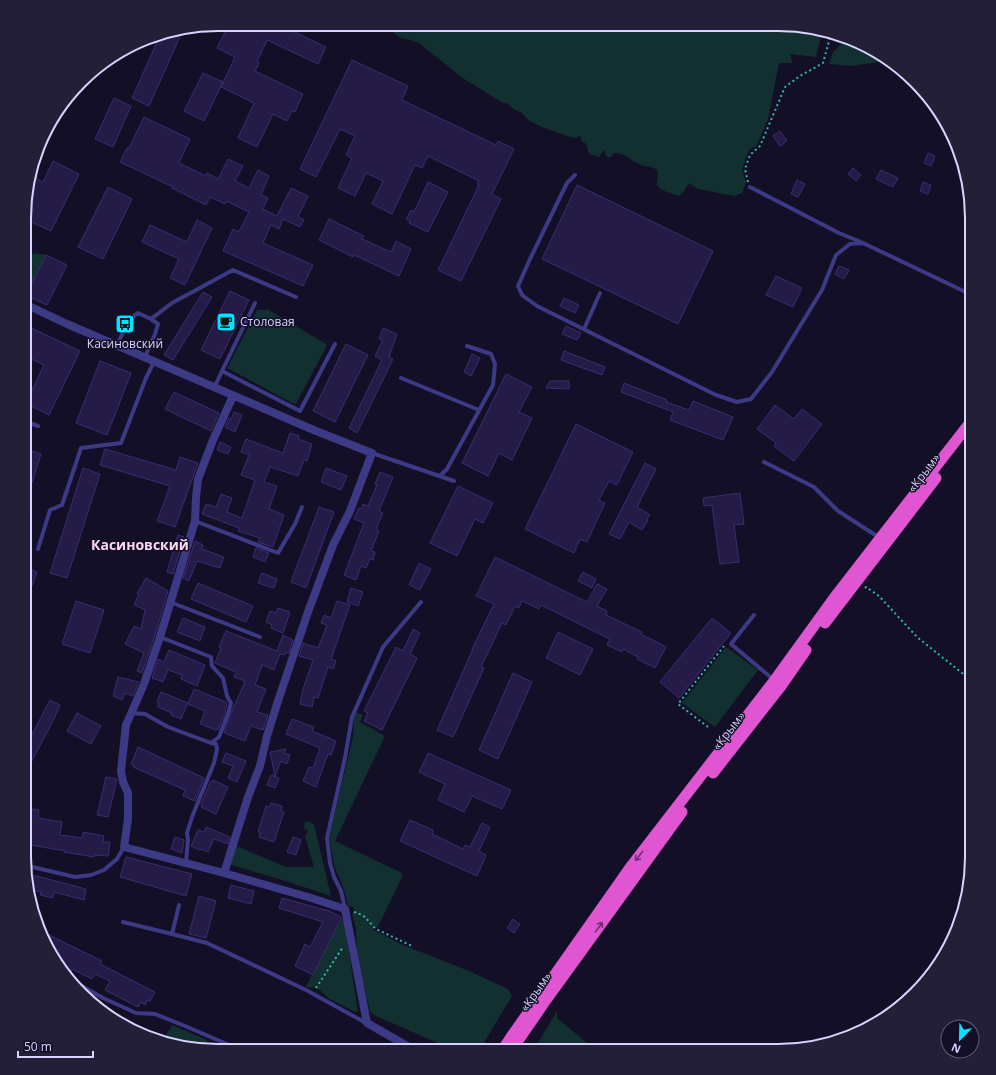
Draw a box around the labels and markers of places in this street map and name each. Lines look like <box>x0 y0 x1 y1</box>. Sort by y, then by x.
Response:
cafe icon: Столовая <box>215 311 237 333</box>
bus stop icon: Касиновский <box>114 313 136 335</box>
place label: Столовая <box>240 313 295 330</box>
place label: Касиновский <box>87 335 163 352</box>

